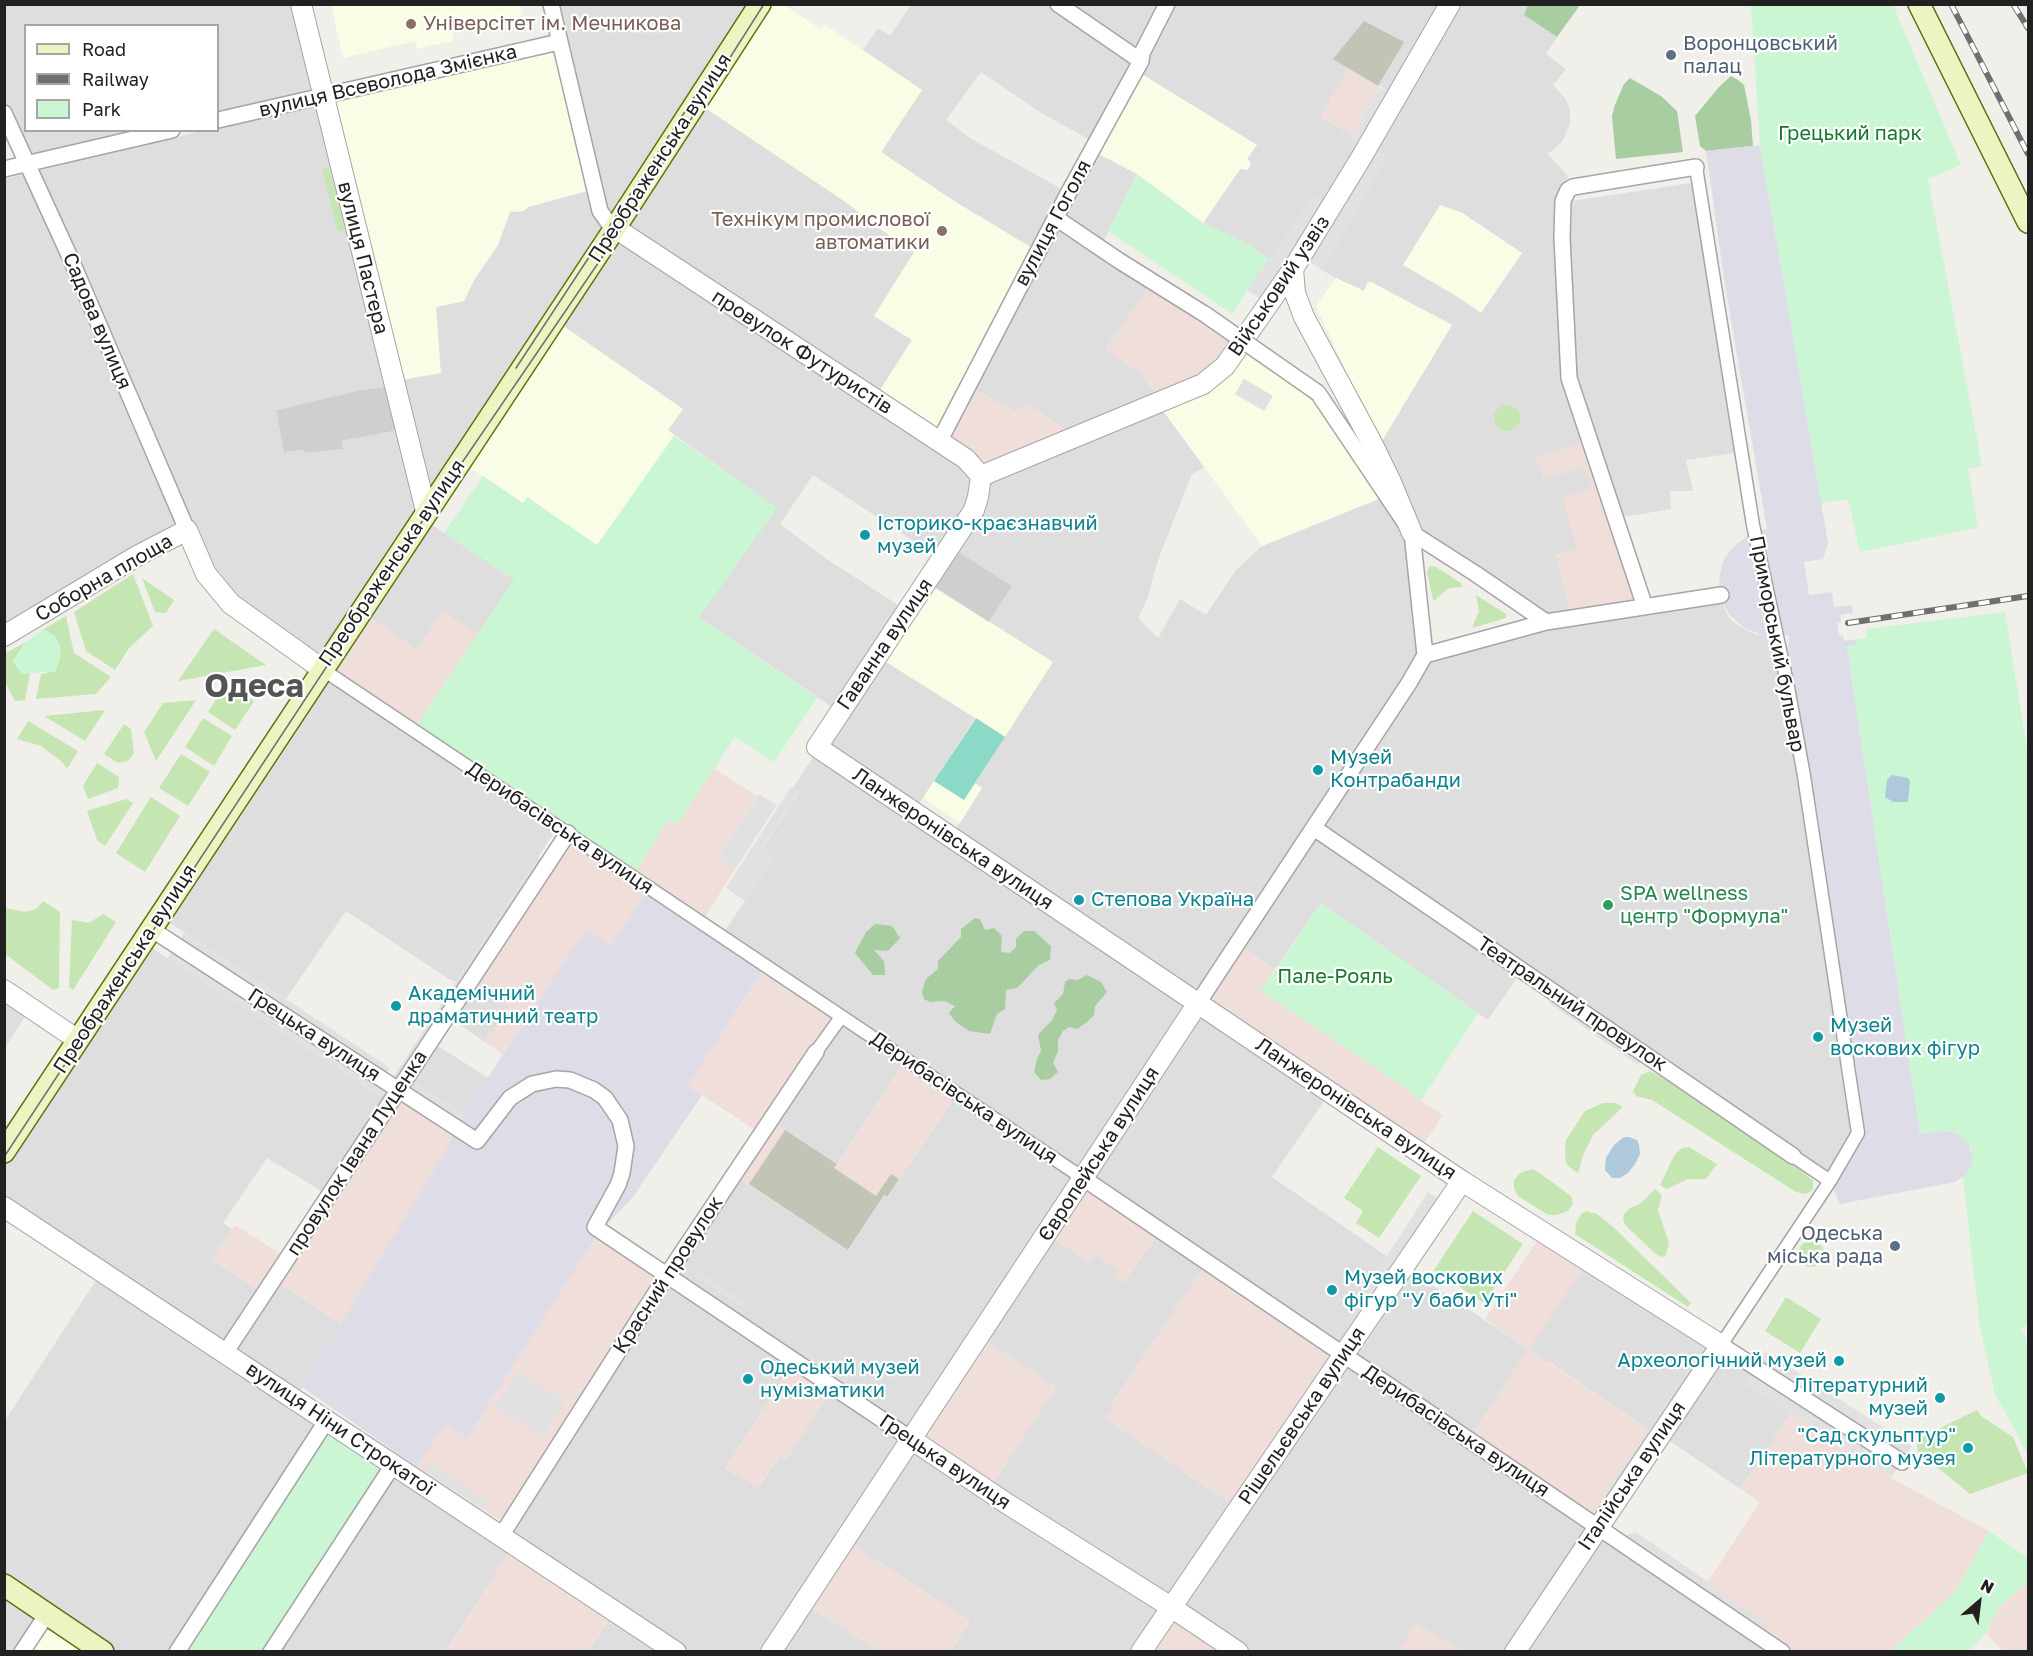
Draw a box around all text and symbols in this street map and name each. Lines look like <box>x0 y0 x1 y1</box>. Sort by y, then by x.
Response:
place label: Універсітет ім. Мечникова <box>423 12 681 36</box>
marker: Універсітет ім. Мечникова <box>404 17 418 31</box>
legend <box>24 24 219 132</box>
place label: Воронцовський палац <box>1683 32 1838 79</box>
text: Road <box>82 38 126 60</box>
street label: вулиця Всеволода Змієнка <box>257 40 519 122</box>
marker: Воронцовський палац <box>1664 48 1678 62</box>
street label: Преображенська вулиця <box>583 49 737 267</box>
text: Railway <box>82 68 149 90</box>
text: Park <box>82 98 121 120</box>
park label: Грецький парк <box>1778 122 1922 146</box>
street label: вулиця Гоголя <box>1010 156 1096 290</box>
street label: вулиця Пастера <box>332 179 394 337</box>
place label: Технікум промислової автоматики <box>711 208 930 255</box>
street label: Військовий узвіз <box>1223 211 1335 361</box>
marker: Технікум промислової автоматики <box>935 224 949 238</box>
street label: Садова вулиця <box>57 249 137 393</box>
street label: провулок Футуристів <box>707 285 897 419</box>
street label: Преображенська вулиця <box>314 455 470 671</box>
place label: Історико-краєзнавчий музей <box>877 512 1098 559</box>
marker: Історико-краєзнавчий музей <box>858 528 872 542</box>
street label: Соборна площа <box>31 529 177 627</box>
street label: Приморський бульвар <box>1744 534 1810 754</box>
street label: Гаванна вулиця <box>832 574 938 714</box>
district label: Одеса <box>204 668 304 706</box>
place label: Музей Контрабанди <box>1330 746 1461 793</box>
street label: Дерибасівська вулиця <box>462 757 658 899</box>
street label: Ланжеронівська вулиця <box>848 763 1058 915</box>
marker: Музей Контрабанди <box>1311 763 1325 777</box>
street label: Преображенська вулиця <box>48 860 202 1078</box>
place label: SPA wellness центр "Формула" <box>1620 882 1788 929</box>
place label: Степова Україна <box>1091 888 1254 912</box>
marker: Степова Україна <box>1072 893 1086 907</box>
marker: SPA wellness центр "Формула" <box>1601 898 1615 912</box>
street label: Театральний провулок <box>1473 932 1671 1076</box>
park label: Пале-Рояль <box>1277 965 1393 989</box>
place label: Академічний драматичний театр <box>408 982 598 1029</box>
street label: Грецька вулиця <box>243 983 385 1087</box>
marker: Академічний драматичний театр <box>389 999 403 1013</box>
place label: Музей воскових фігур <box>1830 1014 1980 1061</box>
street label: Дерибасівська вулиця <box>866 1027 1062 1169</box>
marker: Музей воскових фігур <box>1811 1030 1825 1044</box>
street label: Ланжеронівська вулиця <box>1251 1033 1461 1185</box>
street label: провулок Івана Луценка <box>282 1046 432 1260</box>
street label: Європейська вулиця <box>1033 1062 1165 1246</box>
street label: Красний провулок <box>608 1192 728 1358</box>
place label: Одеська міська рада <box>1767 1222 1883 1269</box>
marker: Одеська міська рада <box>1888 1239 1902 1253</box>
place label: Музей воскових фігур "У баби Уті" <box>1344 1266 1517 1313</box>
marker: Музей воскових фігур "У баби Уті" <box>1325 1283 1339 1297</box>
street label: Рішельєвська вулиця <box>1234 1323 1370 1509</box>
place label: Археологічний музей <box>1617 1349 1827 1373</box>
marker: Археологічний музей <box>1832 1354 1846 1368</box>
place label: Одеський музей нумізматики <box>760 1356 920 1403</box>
street label: вулиця Ніни Строкатої <box>241 1357 439 1501</box>
street label: Дерибасівська вулиця <box>1358 1360 1554 1502</box>
marker: Одеський музей нумізматики <box>741 1372 755 1386</box>
place label: Літературний музей <box>1793 1374 1928 1421</box>
marker: Літературний музей <box>1933 1391 1947 1405</box>
street label: Італійська вулиця <box>1573 1397 1691 1555</box>
street label: Грецька вулиця <box>875 1409 1015 1515</box>
place label: "Сад скульптур" Літературного музея <box>1749 1424 1956 1471</box>
marker: "Сад скульптур" Літературного музея <box>1961 1441 1975 1455</box>
north arrow <box>1949 1572 2009 1632</box>
text: N <box>1977 1574 1998 1598</box>

